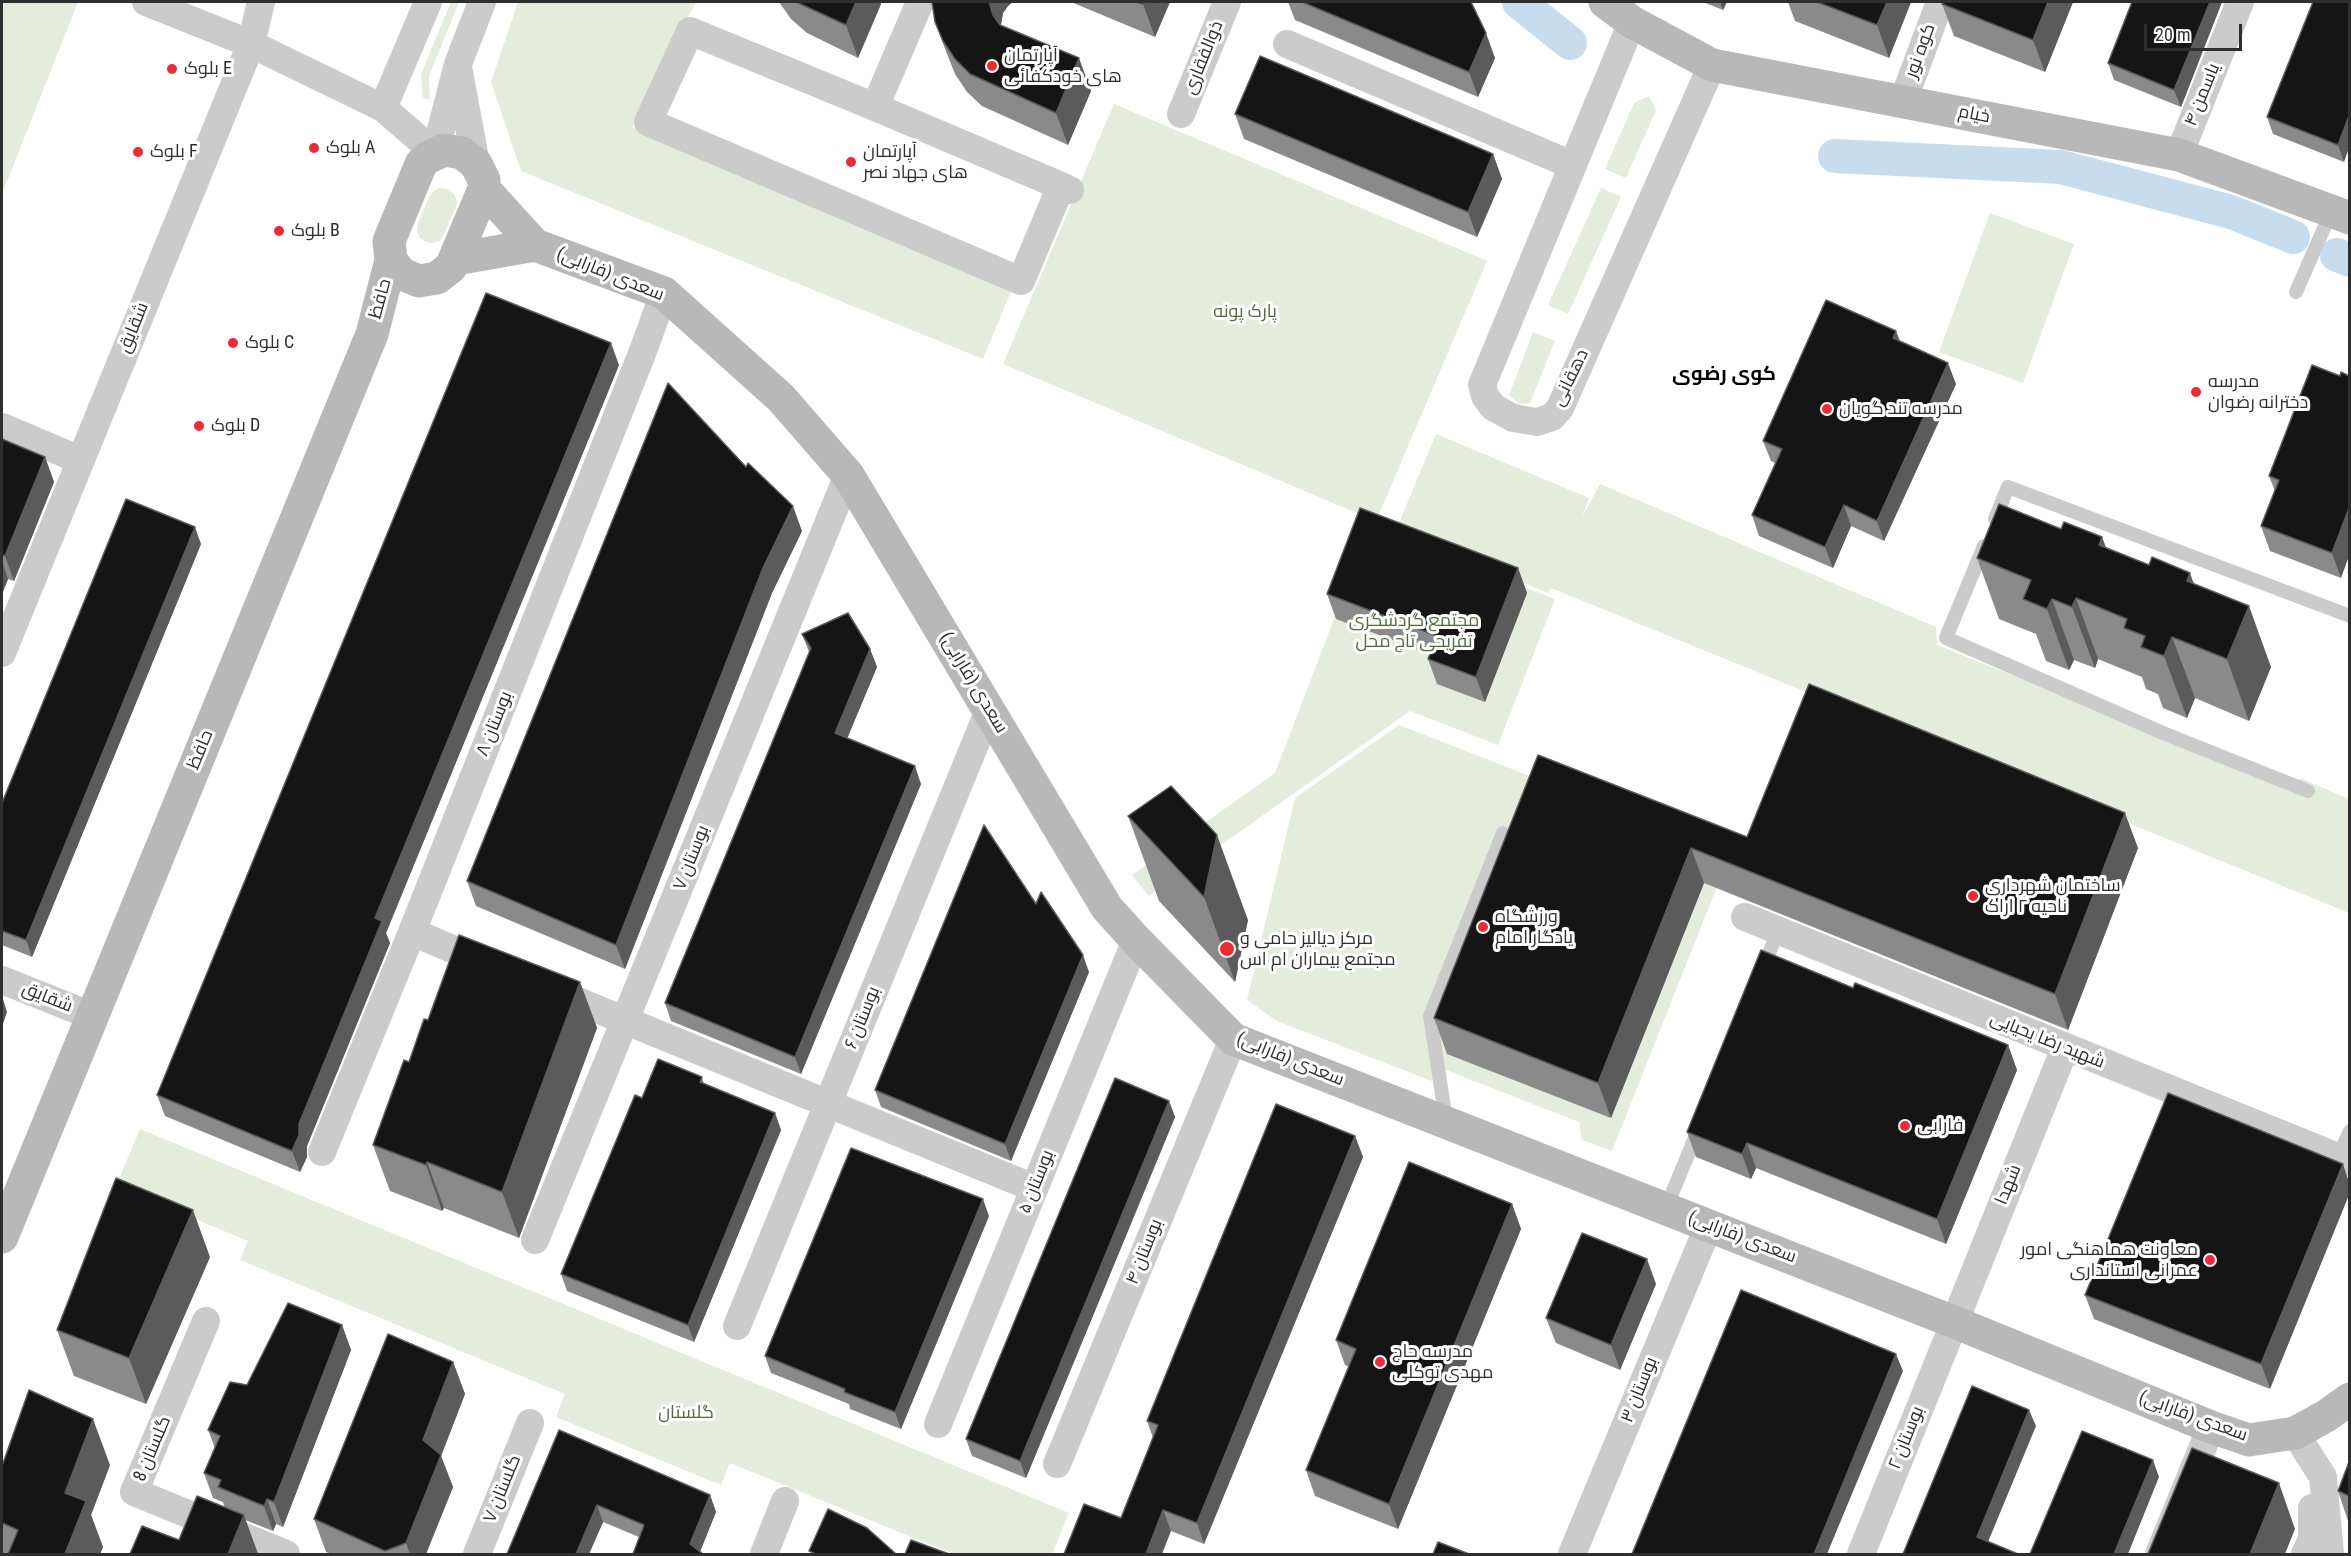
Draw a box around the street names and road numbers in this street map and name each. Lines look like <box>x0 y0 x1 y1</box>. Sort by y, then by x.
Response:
street label: ذوالفقاری <box>1179 18 1229 98</box>
street label: کوه نور <box>1901 21 1941 81</box>
street label: یاسمن ۴ <box>2181 60 2225 130</box>
street label: خیام <box>1956 101 1992 129</box>
street label: سعدی (فارابی) <box>553 244 667 306</box>
street label: حافظ <box>365 277 397 321</box>
street label: شقایق <box>114 300 154 356</box>
street label: دهقانی <box>1548 346 1594 410</box>
street label: سعدی (فارابی) <box>934 629 1012 737</box>
street label: بوستان ۸ <box>472 688 518 760</box>
street label: حافظ <box>183 727 219 773</box>
street label: بوستان ۷ <box>669 822 715 894</box>
street label: شقایق <box>19 978 75 1018</box>
street label: بوستان ۶ <box>841 984 885 1052</box>
street label: شهید رضا یحیایی <box>1987 1008 2107 1074</box>
street label: سعدی (فارابی) <box>1233 1029 1347 1091</box>
street label: بوستان ۵ <box>1015 1147 1059 1217</box>
street label: شهدا <box>1991 1162 2027 1208</box>
street label: سعدی (فارابی) <box>1685 1207 1799 1269</box>
street label: بوستان ۴ <box>1122 1216 1168 1288</box>
street label: بوستان ۳ <box>1617 1354 1663 1426</box>
street label: سعدی (فارابی) <box>2136 1387 2250 1447</box>
street label: بوستان ۲ <box>1885 1403 1929 1473</box>
street label: گلستان 8 <box>130 1413 176 1485</box>
street label: گلستان ۷ <box>480 1452 526 1526</box>

